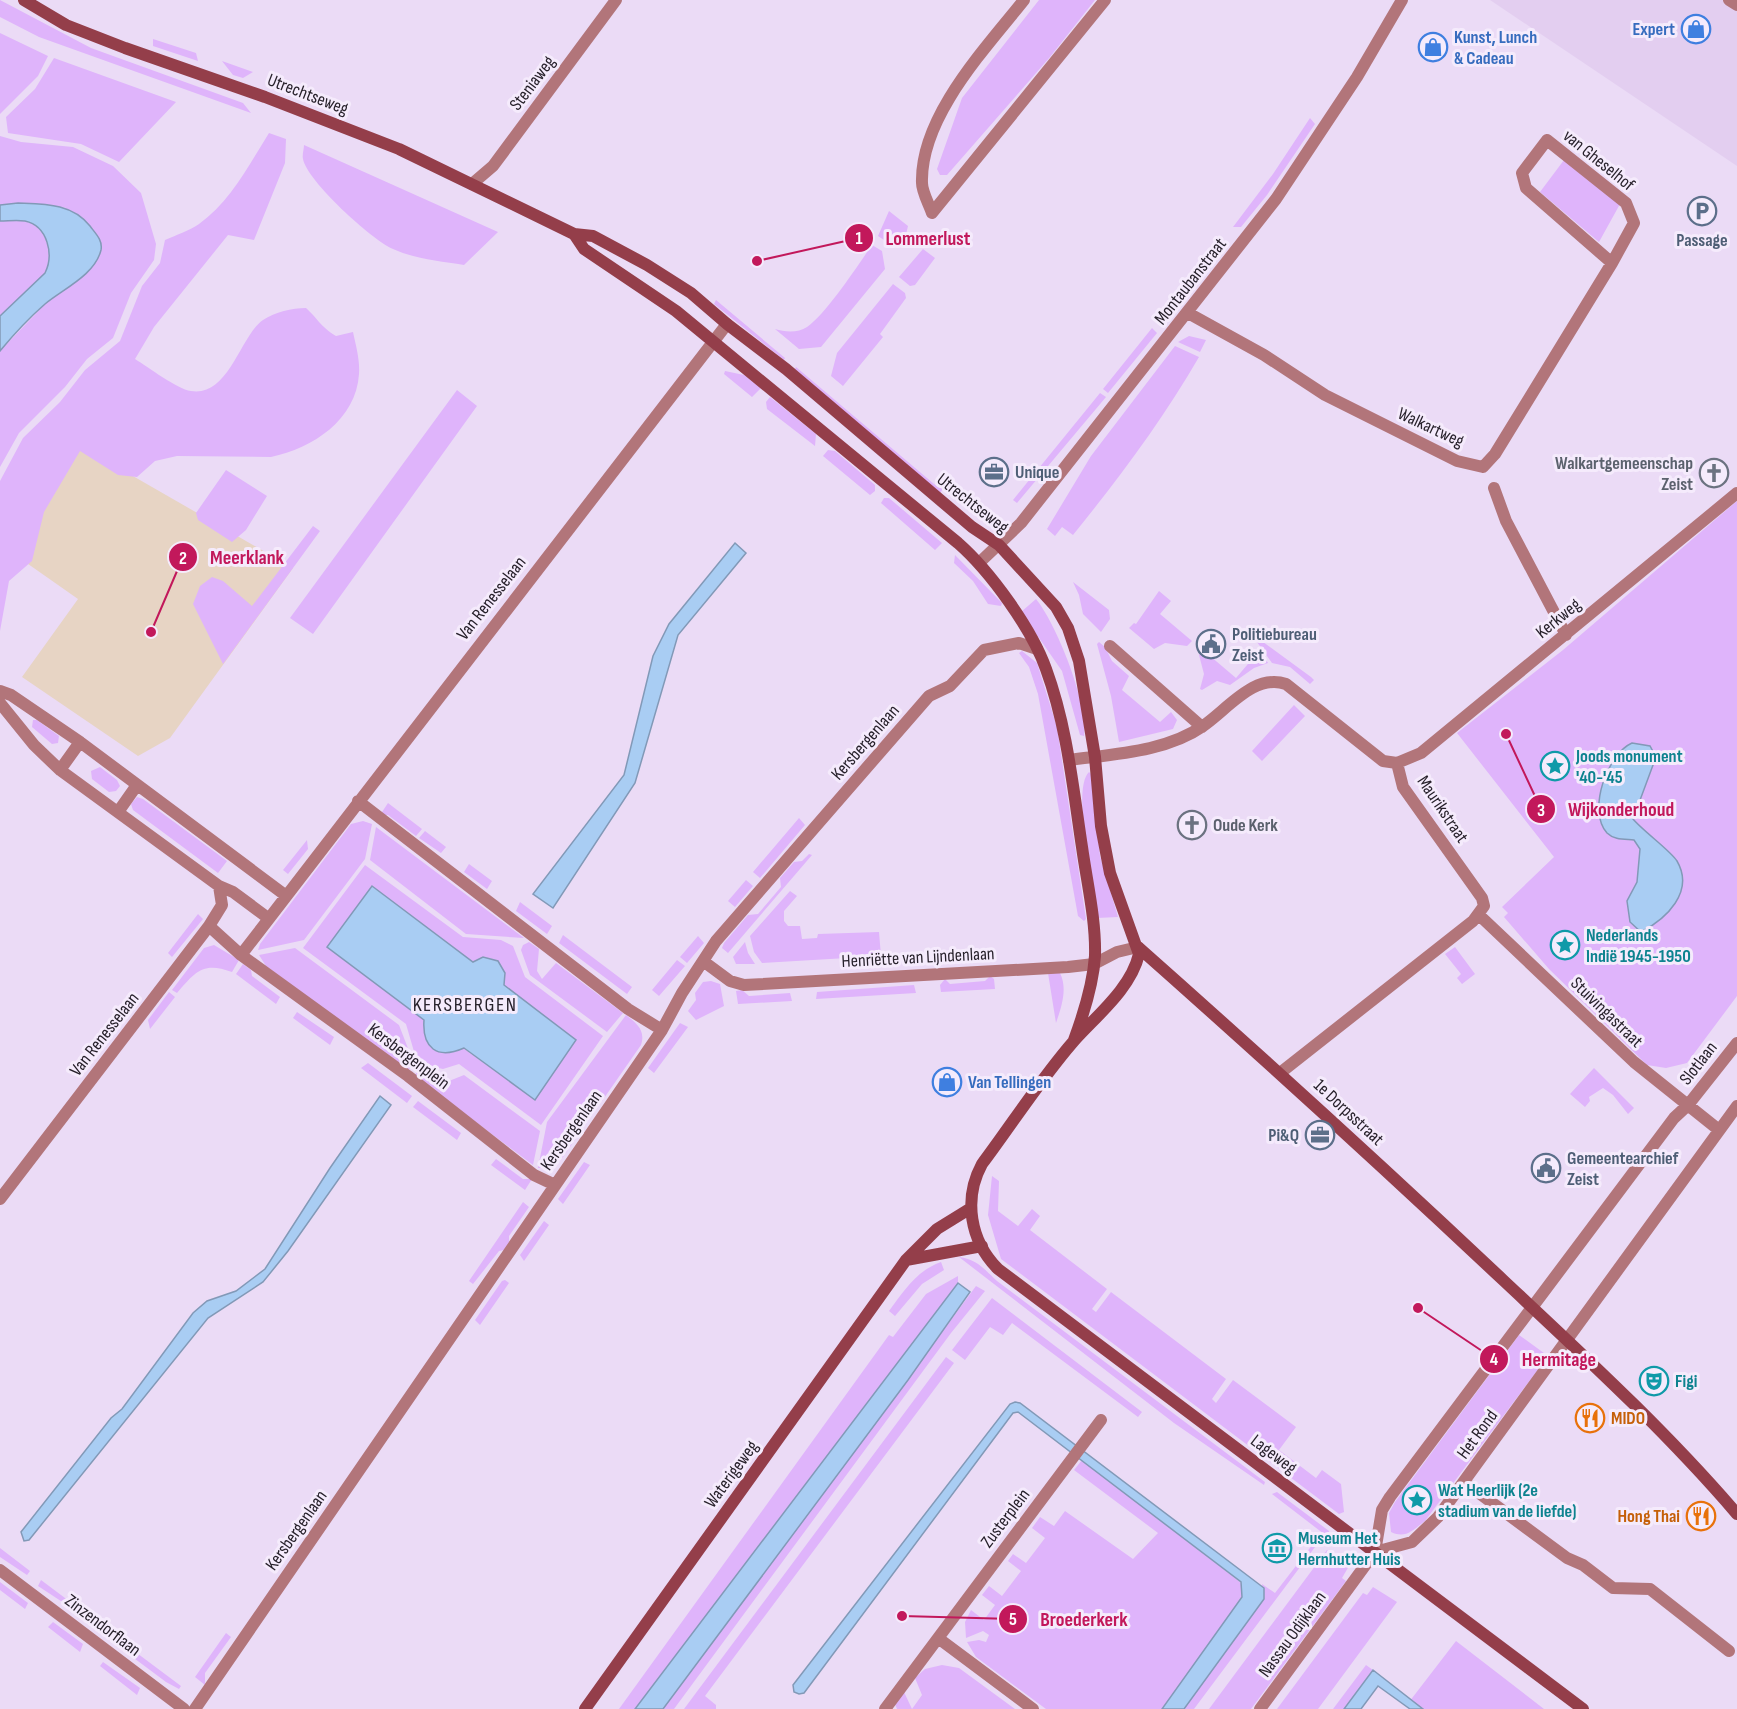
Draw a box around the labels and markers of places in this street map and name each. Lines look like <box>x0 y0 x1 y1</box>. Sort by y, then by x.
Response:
shop icon: Expert <box>1680 13 1712 45</box>
place label: Expert <box>1632 19 1675 40</box>
place label: Kunst, Lunch & Cadeau <box>1454 27 1537 69</box>
shop icon: Kunst, Lunch & Cadeau <box>1417 31 1449 63</box>
parking icon: Passage <box>1686 195 1718 227</box>
callout: Lommerlust <box>844 219 983 257</box>
place label: Passage <box>1676 230 1728 251</box>
place label: Walkartgemeenschap Zeist <box>1555 453 1693 495</box>
office icon: Unique <box>978 456 1010 488</box>
church icon: Walkartgemeenschap Zeist <box>1698 457 1730 489</box>
place label: Unique <box>1015 462 1059 483</box>
callout: Meerklank <box>168 538 296 576</box>
place label: Politiebureau Zeist <box>1232 624 1317 666</box>
public building icon: Politiebureau Zeist <box>1195 628 1227 660</box>
place label: Joods monument '40-'45 <box>1575 746 1683 788</box>
place icon: Joods monument '40-'45 <box>1539 750 1571 782</box>
callout: Wijkonderhoud <box>1526 790 1686 828</box>
church icon: Oude Kerk <box>1176 809 1208 841</box>
place label: Oude Kerk <box>1213 815 1278 836</box>
place label: Nederlands Indië 1945-1950 <box>1586 925 1691 967</box>
place icon: Nederlands Indië 1945-1950 <box>1549 929 1581 961</box>
shop icon: Van Tellingen <box>931 1066 963 1098</box>
place label: Van Tellingen <box>968 1072 1051 1093</box>
office icon: Pi&Q <box>1304 1119 1336 1151</box>
place label: Pi&Q <box>1268 1125 1299 1146</box>
place label: Gemeentearchief Zeist <box>1567 1148 1679 1190</box>
public building icon: Gemeentearchief Zeist <box>1530 1152 1562 1184</box>
callout: Hermitage <box>1479 1340 1608 1378</box>
theatre icon: Figi <box>1638 1365 1670 1397</box>
place label: Figi <box>1675 1371 1697 1392</box>
restaurant icon: MIDO <box>1574 1402 1606 1434</box>
place label: MIDO <box>1611 1408 1645 1429</box>
place label: Wat Heerlijk (2e stadium van de liefde) <box>1438 1480 1576 1522</box>
place icon: Wat Heerlijk (2e stadium van de liefde) <box>1401 1484 1433 1516</box>
restaurant icon: Hong Thai <box>1685 1500 1717 1532</box>
place label: Hong Thai <box>1617 1506 1680 1527</box>
place label: Museum Het Hernhutter Huis <box>1298 1528 1401 1570</box>
museum icon: Museum Het Hernhutter Huis <box>1261 1532 1293 1564</box>
callout: Broederkerk <box>998 1600 1140 1638</box>

